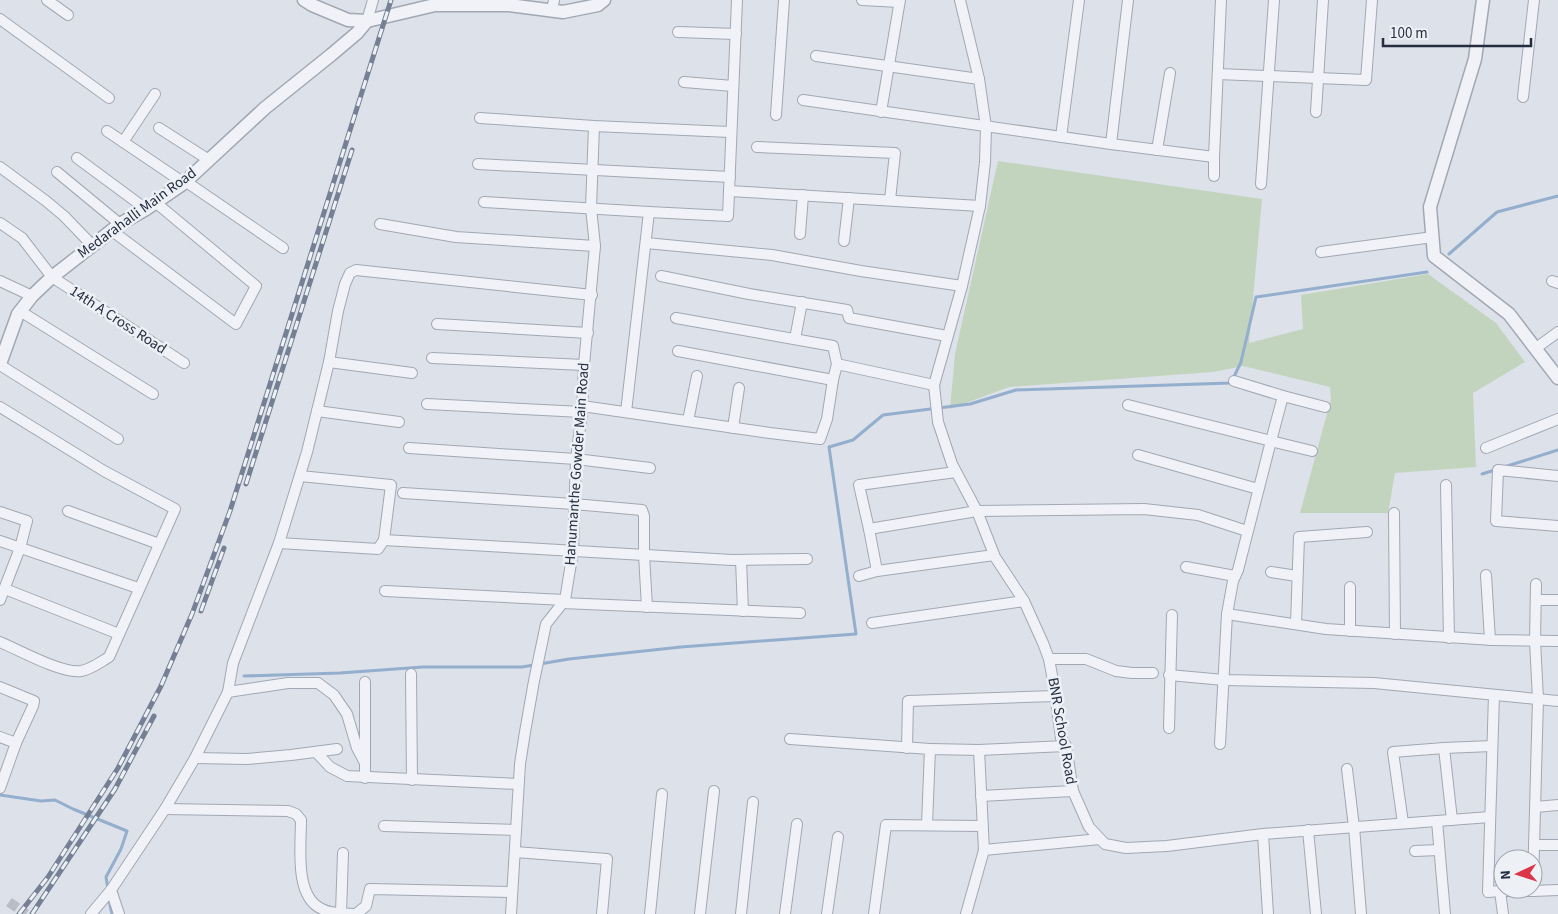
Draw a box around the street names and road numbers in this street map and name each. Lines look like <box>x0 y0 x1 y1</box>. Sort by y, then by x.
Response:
street label: Medarahalli Main Road <box>73 163 201 263</box>
street label: 14th A Cross Road <box>65 281 171 359</box>
street label: Hanumanthe Gowder Main Road <box>559 362 595 566</box>
street label: BNR School Road <box>1042 676 1082 786</box>

